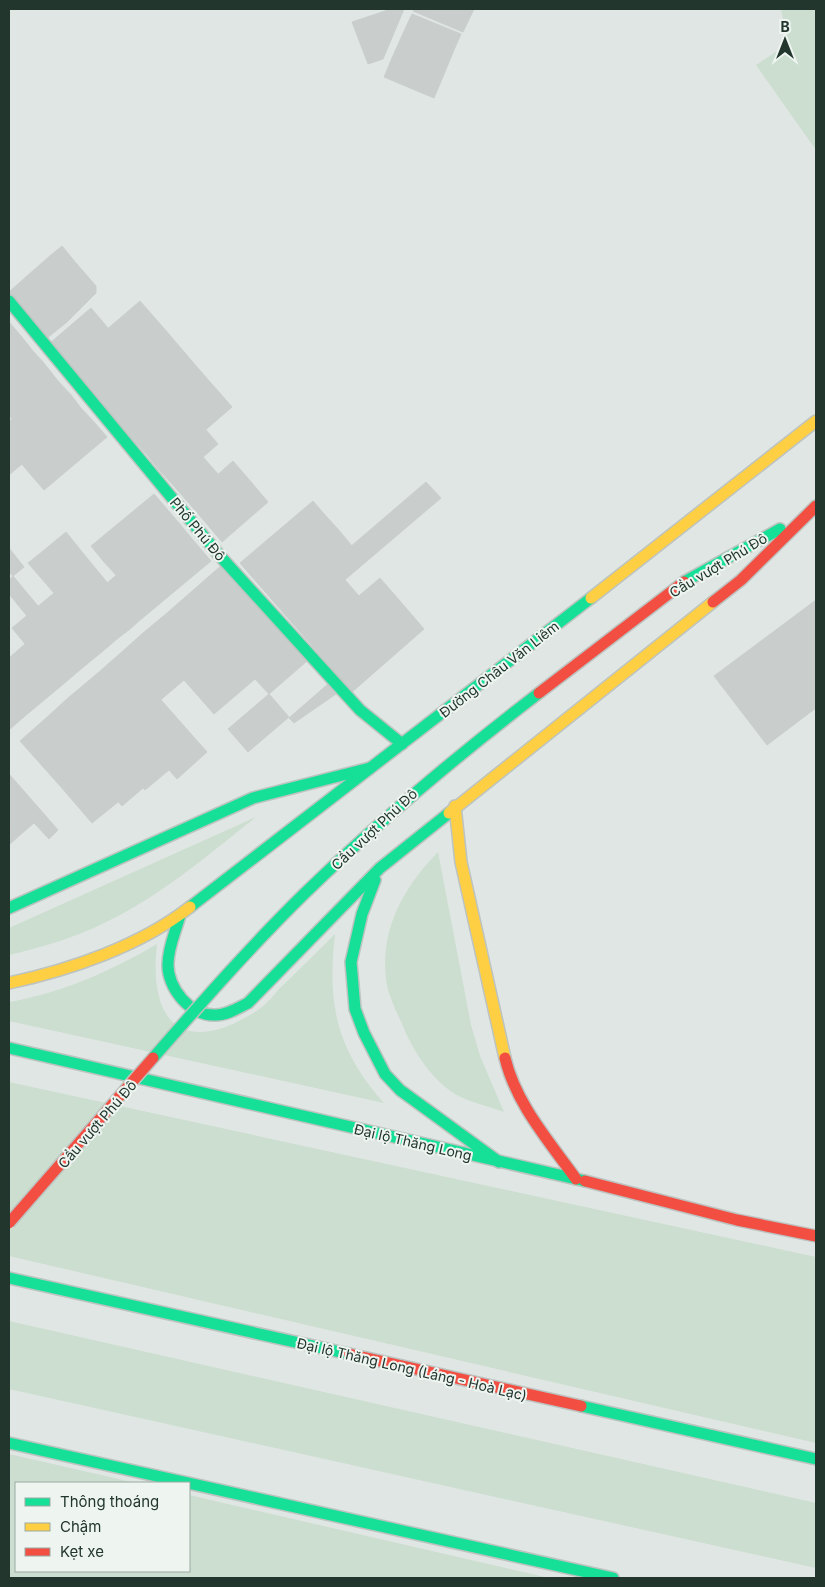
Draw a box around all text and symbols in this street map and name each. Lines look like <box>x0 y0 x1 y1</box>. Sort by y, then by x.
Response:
north arrow <box>760 15 810 65</box>
text: B <box>780 18 790 35</box>
street label: Phố Phú Đô <box>167 494 229 564</box>
street label: Cầu vượt Phú Đô <box>666 529 770 601</box>
street label: Đường Châu Văn Liêm <box>436 617 562 721</box>
street label: Cầu vượt Phú Đô <box>328 785 420 873</box>
street label: Cầu vượt Phú Đô <box>54 1076 140 1172</box>
street label: Đại lộ Thăng Long <box>353 1120 473 1164</box>
street label: Đại lộ Thăng Long (Láng - Hoà Lạc) <box>295 1334 529 1404</box>
legend <box>15 1482 190 1572</box>
text: Thông thoáng <box>60 1492 159 1511</box>
text: Chậm <box>60 1517 101 1536</box>
text: Kẹt xe <box>60 1542 104 1561</box>

